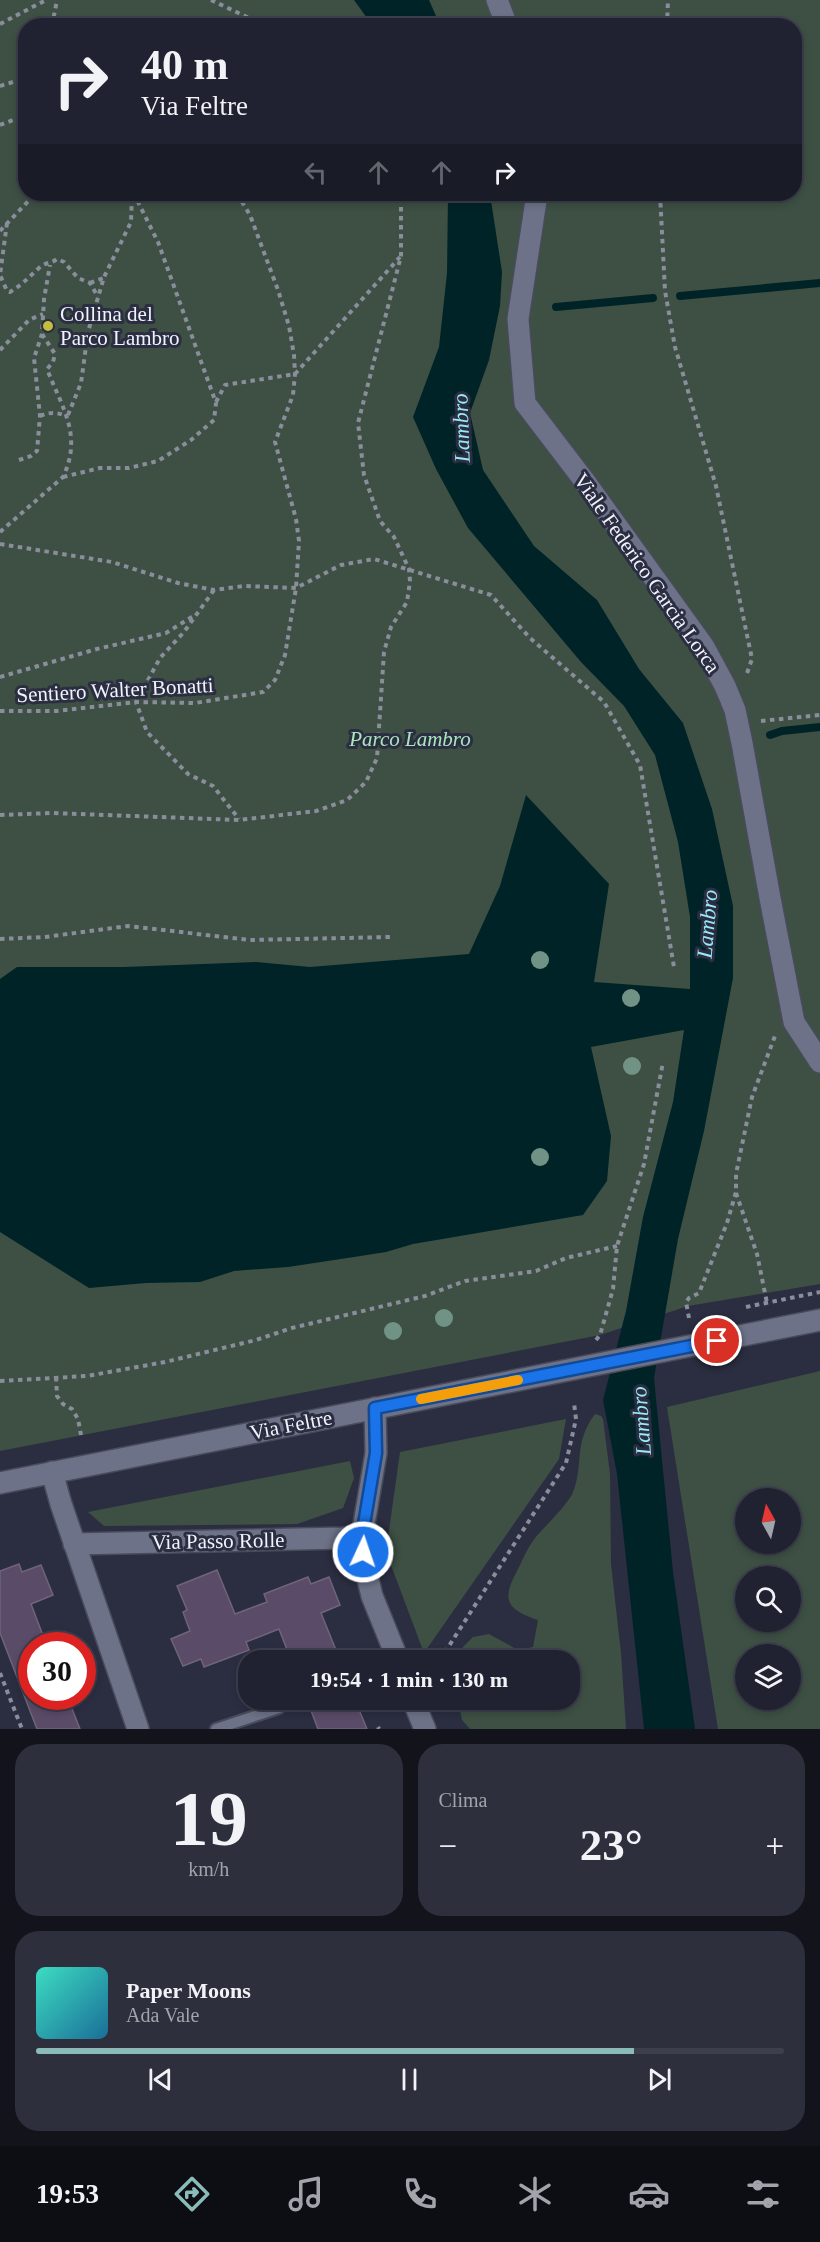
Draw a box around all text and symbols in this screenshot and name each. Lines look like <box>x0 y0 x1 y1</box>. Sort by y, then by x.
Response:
icon: right <box>42 42 120 120</box>
text: 40 m <box>141 42 229 88</box>
text: Via Feltre <box>141 91 248 121</box>
icon: left <box>299 156 332 189</box>
icon: ahead <box>362 156 395 189</box>
icon: ahead <box>425 156 458 189</box>
icon: right <box>488 156 521 189</box>
place label: Collina del Parco Lambro <box>60 302 180 350</box>
marker: Collina del Parco Lambro <box>41 319 55 333</box>
water label: Lambro <box>447 393 475 464</box>
street label: Viale Federico Garcia Lorca <box>569 468 726 678</box>
street label: Sentiero Walter Bonatti <box>16 673 214 707</box>
park label: Parco Lambro <box>348 727 471 751</box>
water label: Lambro <box>691 889 722 960</box>
pin <box>691 1315 742 1366</box>
icon: arrive <box>700 1324 733 1357</box>
water label: Lambro <box>626 1386 656 1457</box>
street label: Via Feltre <box>248 1405 334 1445</box>
north arrow <box>735 1488 801 1554</box>
map controls <box>735 1488 801 1710</box>
position arrow <box>331 1520 395 1584</box>
street label: Via Passo Rolle <box>151 1528 285 1554</box>
button: search <box>735 1566 801 1632</box>
speed limit sign: 30 <box>18 1632 96 1710</box>
button: layers <box>735 1644 801 1710</box>
text: 19:54 · 1 min · 130 m <box>310 1667 508 1692</box>
text: 19 <box>170 1775 248 1862</box>
text: Clima <box>439 1789 487 1811</box>
text: 23° <box>580 1820 643 1870</box>
text: − <box>439 1828 457 1864</box>
text: + <box>765 1828 784 1864</box>
text: km/h <box>188 1858 229 1880</box>
text: Paper Moons <box>126 1978 251 2003</box>
text: Ada Vale <box>126 2004 200 2026</box>
icon: previous <box>144 2063 177 2096</box>
icon: pause <box>393 2063 426 2096</box>
icon: next <box>643 2063 676 2096</box>
icon: directions <box>171 2173 213 2215</box>
icon: music <box>285 2173 327 2215</box>
icon: phone <box>399 2173 441 2215</box>
icon: climate <box>514 2173 556 2215</box>
icon: car <box>628 2173 670 2215</box>
icon: filters <box>742 2173 784 2215</box>
text: 19:53 <box>36 2179 99 2209</box>

